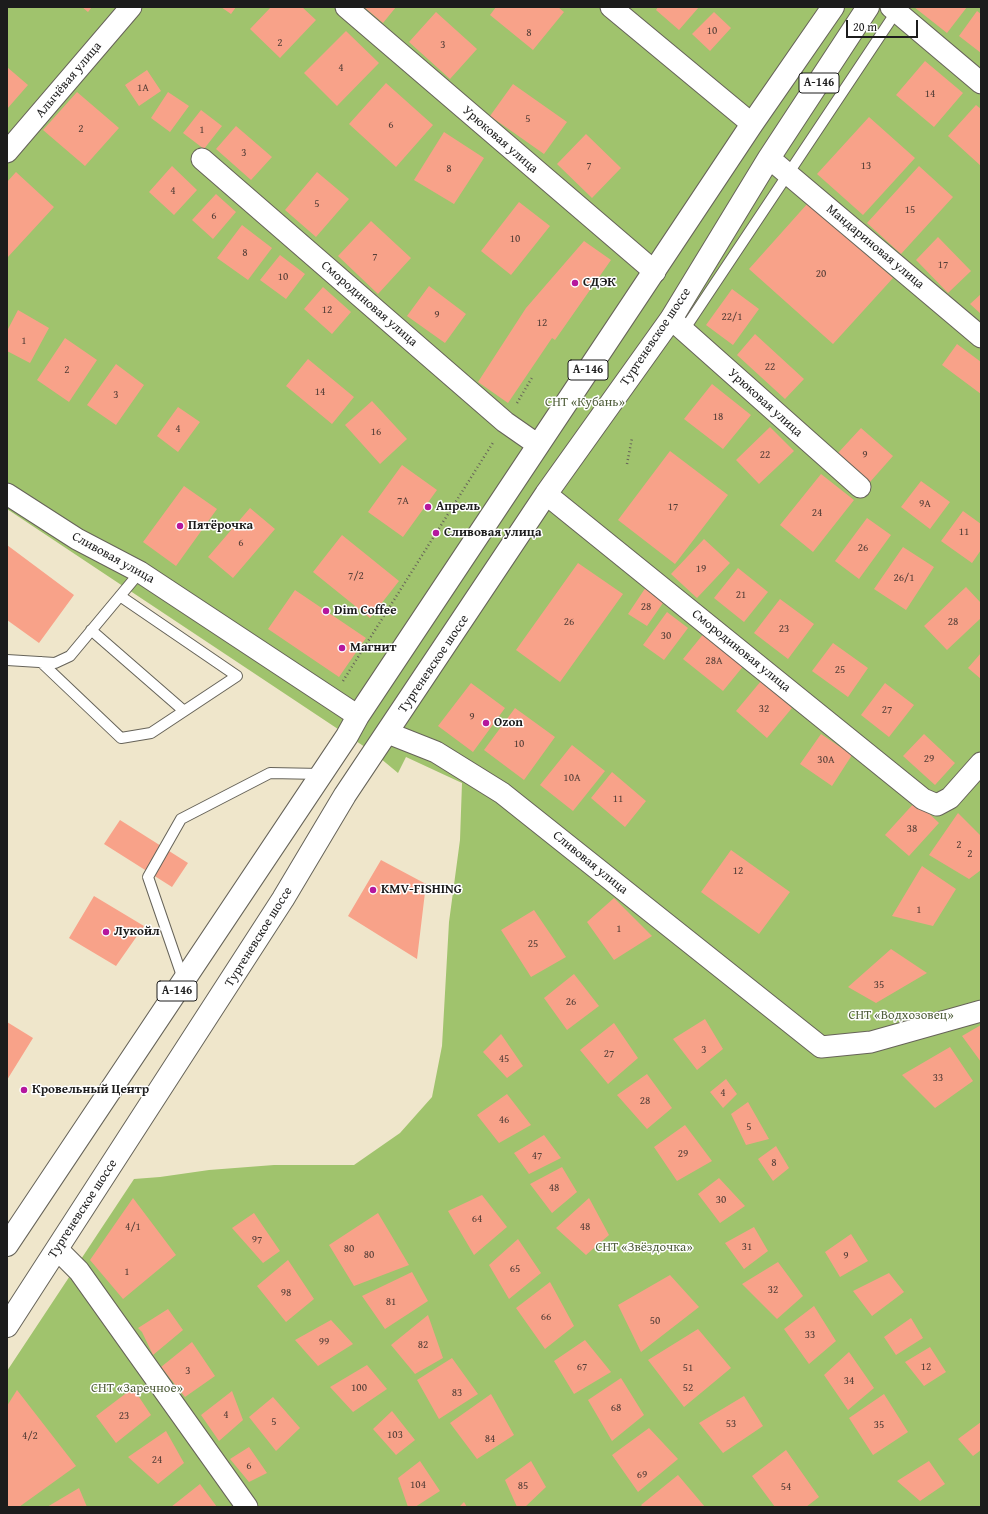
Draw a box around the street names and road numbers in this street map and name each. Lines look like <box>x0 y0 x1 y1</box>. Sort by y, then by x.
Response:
street label: Алычёвая улица <box>33 39 105 121</box>
road number: А-146 <box>799 73 839 93</box>
street label: Урюковая улица <box>459 103 541 177</box>
street label: Мандариновая улица <box>823 201 927 293</box>
street label: Смородиновая улица <box>318 258 420 350</box>
street label: Тургеневское шоссе <box>617 285 695 389</box>
road number: А-146 <box>568 360 608 380</box>
street label: Урюковая улица <box>725 365 805 441</box>
street label: Сливовая улица <box>69 529 157 587</box>
street label: Смородиновая улица <box>688 606 794 696</box>
street label: Тургеневское шоссе <box>395 612 473 716</box>
street label: Сливовая улица <box>549 828 631 898</box>
street label: Тургеневское шоссе <box>222 884 296 990</box>
road number: А-146 <box>157 981 197 1001</box>
street label: Тургеневское шоссе <box>45 1157 121 1261</box>

